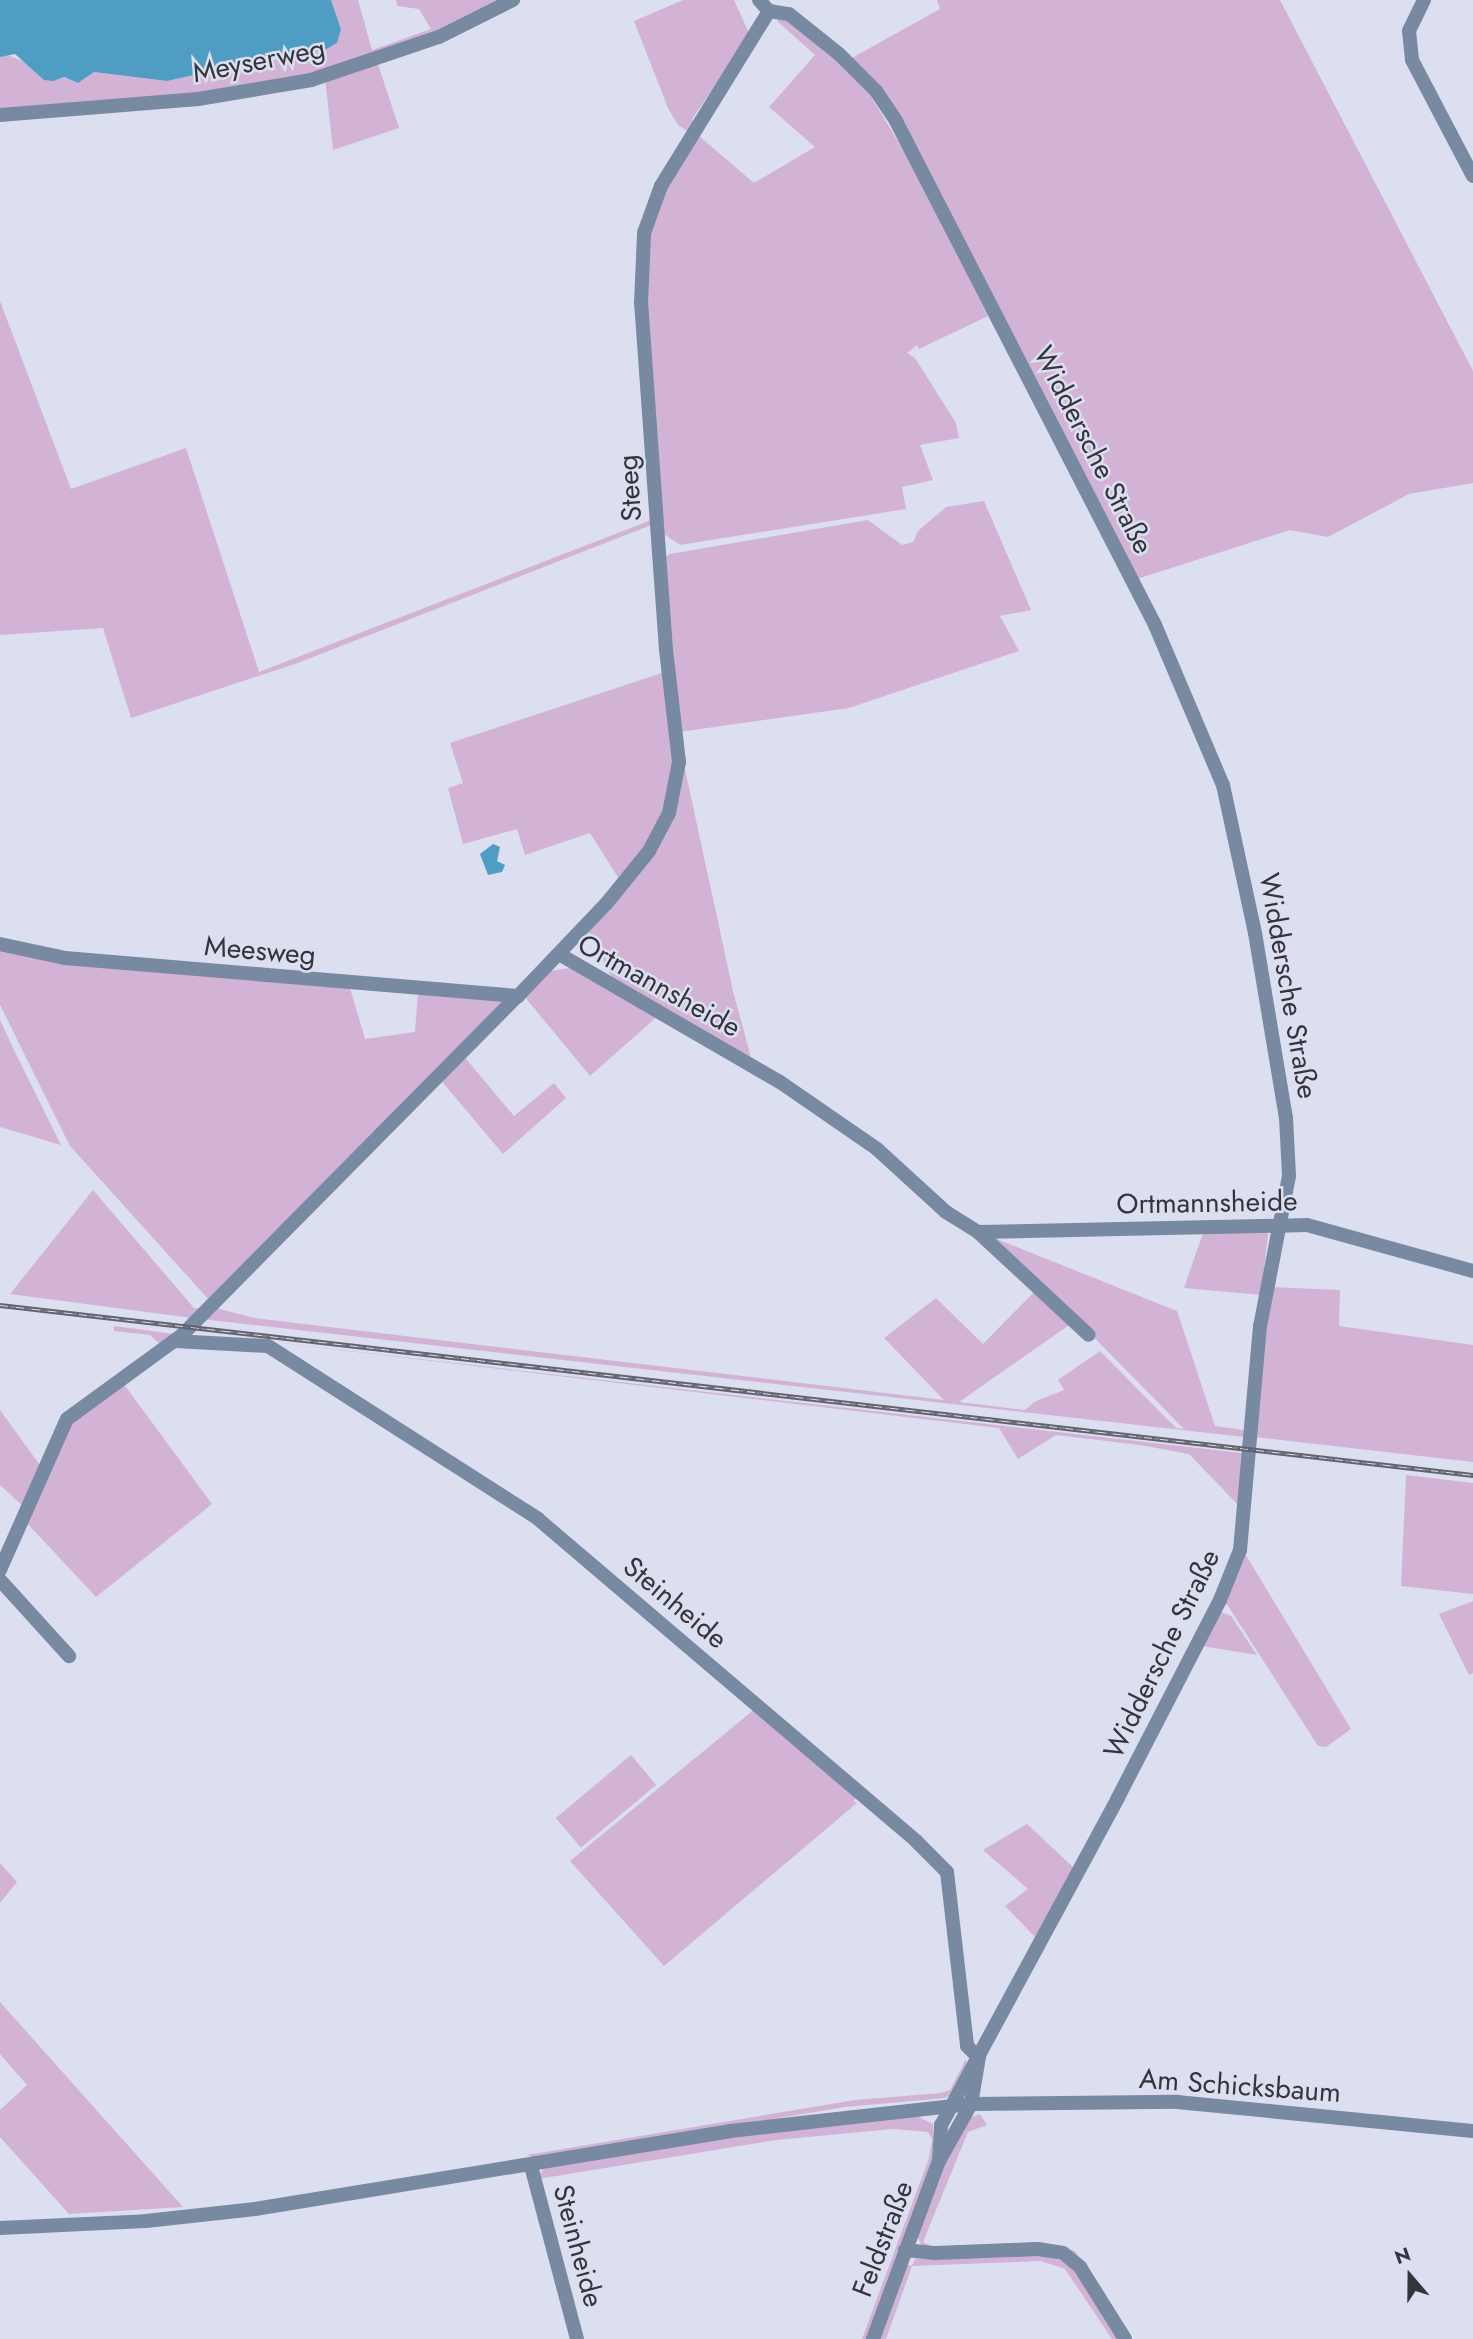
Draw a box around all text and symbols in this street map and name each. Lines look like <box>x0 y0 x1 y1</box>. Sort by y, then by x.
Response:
street label: Meyserweg <box>190 32 328 90</box>
street label: Widdersche Straße <box>1026 341 1160 559</box>
street label: Steeg <box>611 453 649 523</box>
street label: Widdersche Straße <box>1252 871 1324 1101</box>
street label: Ortmannsheide <box>572 927 746 1045</box>
street label: Meesweg <box>203 929 317 973</box>
street label: Ortmannsheide <box>1116 1185 1298 1221</box>
street label: Widdersche Straße <box>1097 1544 1227 1764</box>
street label: Steinheide <box>616 1550 734 1656</box>
street label: Am Schicksbaum <box>1138 2062 1342 2110</box>
street label: Feldstraße <box>846 2176 920 2302</box>
street label: Steinheide <box>546 2181 610 2311</box>
north arrow <box>1375 2241 1445 2311</box>
text: N <box>1391 2241 1414 2271</box>

